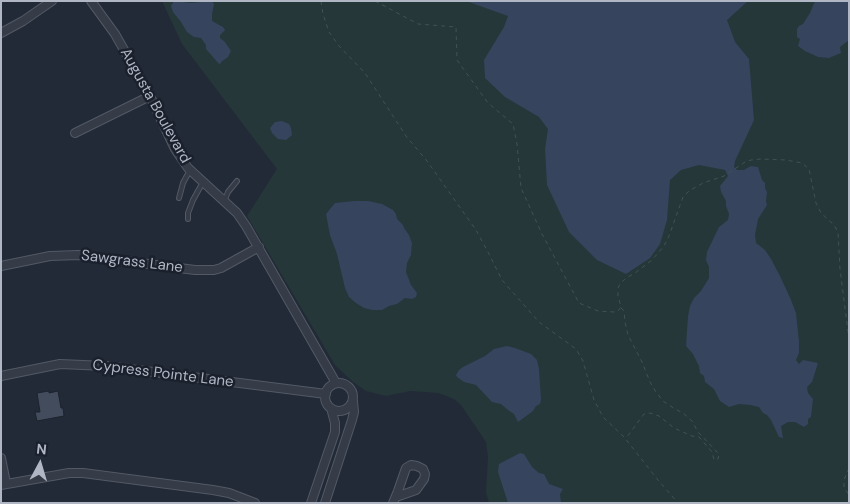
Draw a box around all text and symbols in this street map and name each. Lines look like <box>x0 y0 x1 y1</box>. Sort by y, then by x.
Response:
street label: Augusta Boulevard <box>116 45 194 167</box>
street label: Sawgrass Lane <box>80 247 184 277</box>
street label: Cypress Pointe Lane <box>91 356 235 392</box>
north arrow <box>15 439 65 489</box>
text: N <box>36 440 48 459</box>

